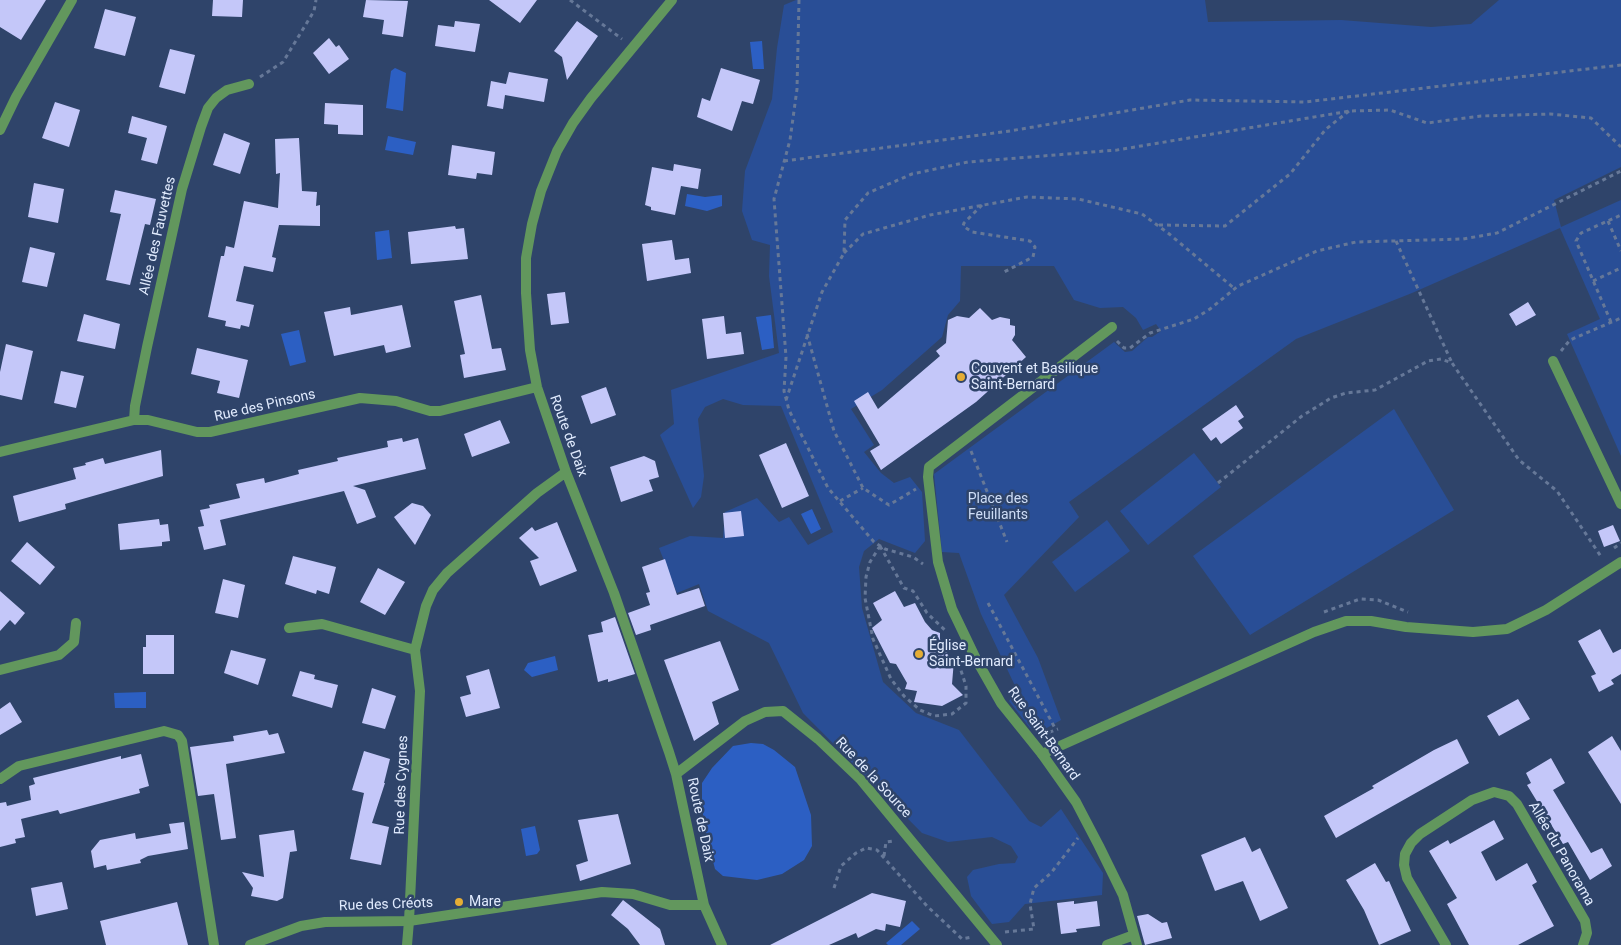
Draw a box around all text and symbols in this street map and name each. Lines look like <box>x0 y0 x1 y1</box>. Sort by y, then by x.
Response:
street label: Allée des Fauvettes <box>136 175 180 297</box>
place label: Couvent et Basilique Saint-Bernard <box>971 361 1098 394</box>
marker: Couvent et Basilique Saint-Bernard <box>955 371 967 383</box>
street label: Rue des Pinsons <box>213 386 317 426</box>
street label: Route de Daix <box>545 393 591 479</box>
park label: Place des Feuillants <box>968 491 1028 524</box>
place label: Église Saint-Bernard <box>929 638 1013 670</box>
marker: Église Saint-Bernard <box>913 648 925 660</box>
street label: Rue Saint-Bernard <box>1003 684 1083 784</box>
street label: Rue de la Source <box>831 734 915 822</box>
street label: Rue des Cygnes <box>392 735 412 835</box>
street label: Route de Daix <box>683 776 717 864</box>
street label: Allée du Panorama <box>1524 799 1598 909</box>
place label: Mare <box>469 894 501 910</box>
street label: Rue des Créots <box>339 895 433 915</box>
marker: Mare <box>453 896 465 908</box>

